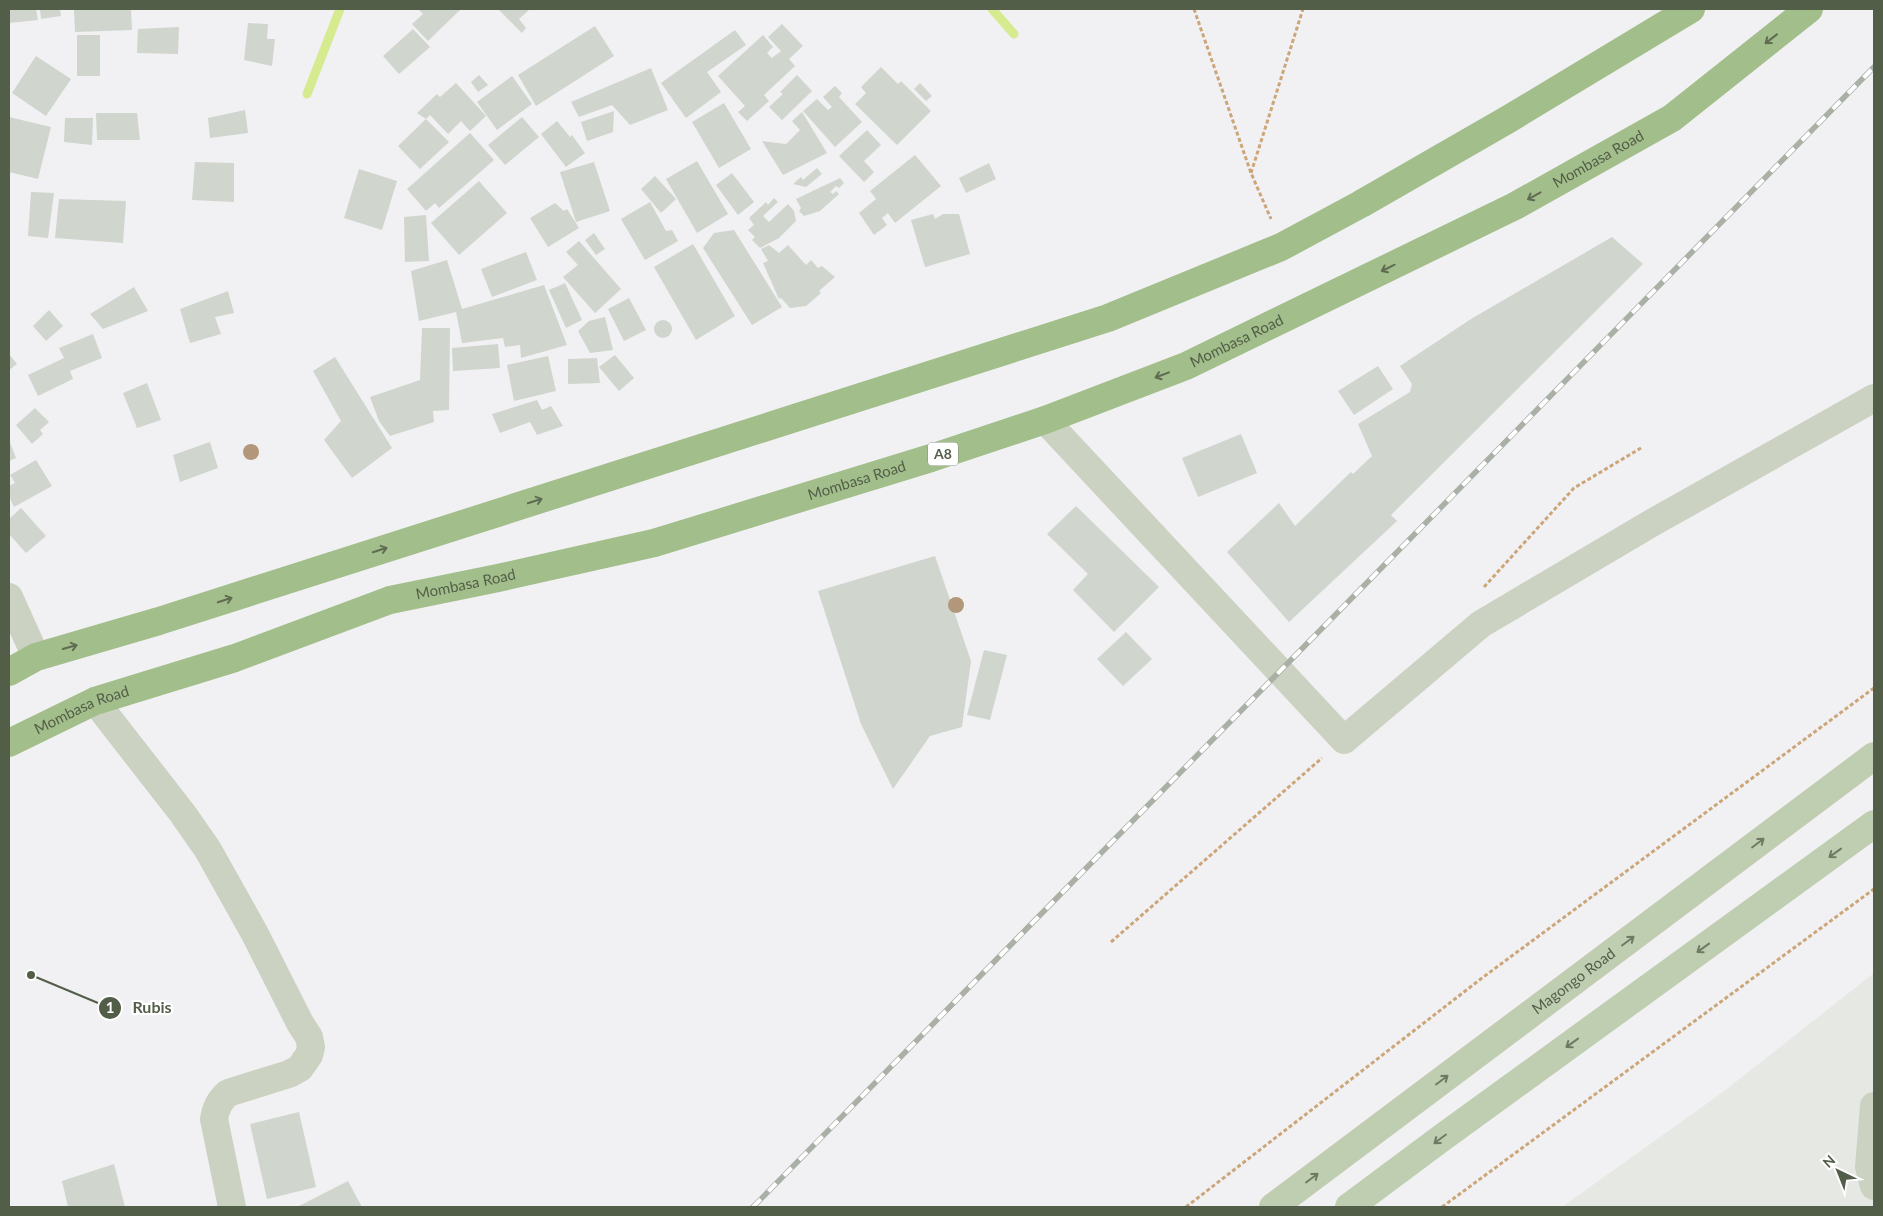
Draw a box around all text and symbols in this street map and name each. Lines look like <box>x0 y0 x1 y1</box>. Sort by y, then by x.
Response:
one-way arrow <box>1764 34 1778 44</box>
street label: Mombasa Road <box>1549 126 1647 191</box>
one-way arrow <box>1527 191 1541 201</box>
one-way arrow <box>1381 264 1396 273</box>
street label: Mombasa Road <box>1187 310 1286 371</box>
one-way arrow <box>1155 371 1171 380</box>
road number: A8 <box>928 442 958 466</box>
street label: Mombasa Road <box>805 456 908 503</box>
one-way arrow <box>526 495 542 505</box>
one-way arrow <box>372 545 387 554</box>
street label: Mombasa Road <box>414 564 517 603</box>
one-way arrow <box>217 594 233 604</box>
one-way arrow <box>61 642 77 652</box>
street label: Mombasa Road <box>31 681 131 737</box>
one-way arrow <box>1751 838 1764 849</box>
one-way arrow <box>1829 847 1842 858</box>
one-way arrow <box>1621 936 1635 946</box>
one-way arrow <box>1696 943 1710 953</box>
street label: Magongo Road <box>1528 944 1618 1017</box>
callout: Rubis <box>97 992 181 1023</box>
text: Rubis <box>132 997 172 1016</box>
text: 1 <box>106 998 114 1016</box>
one-way arrow <box>1565 1038 1579 1048</box>
one-way arrow <box>1435 1075 1448 1086</box>
one-way arrow <box>1433 1134 1447 1144</box>
north arrow <box>1813 1146 1863 1196</box>
text: N <box>1819 1151 1839 1171</box>
one-way arrow <box>1305 1173 1319 1183</box>

